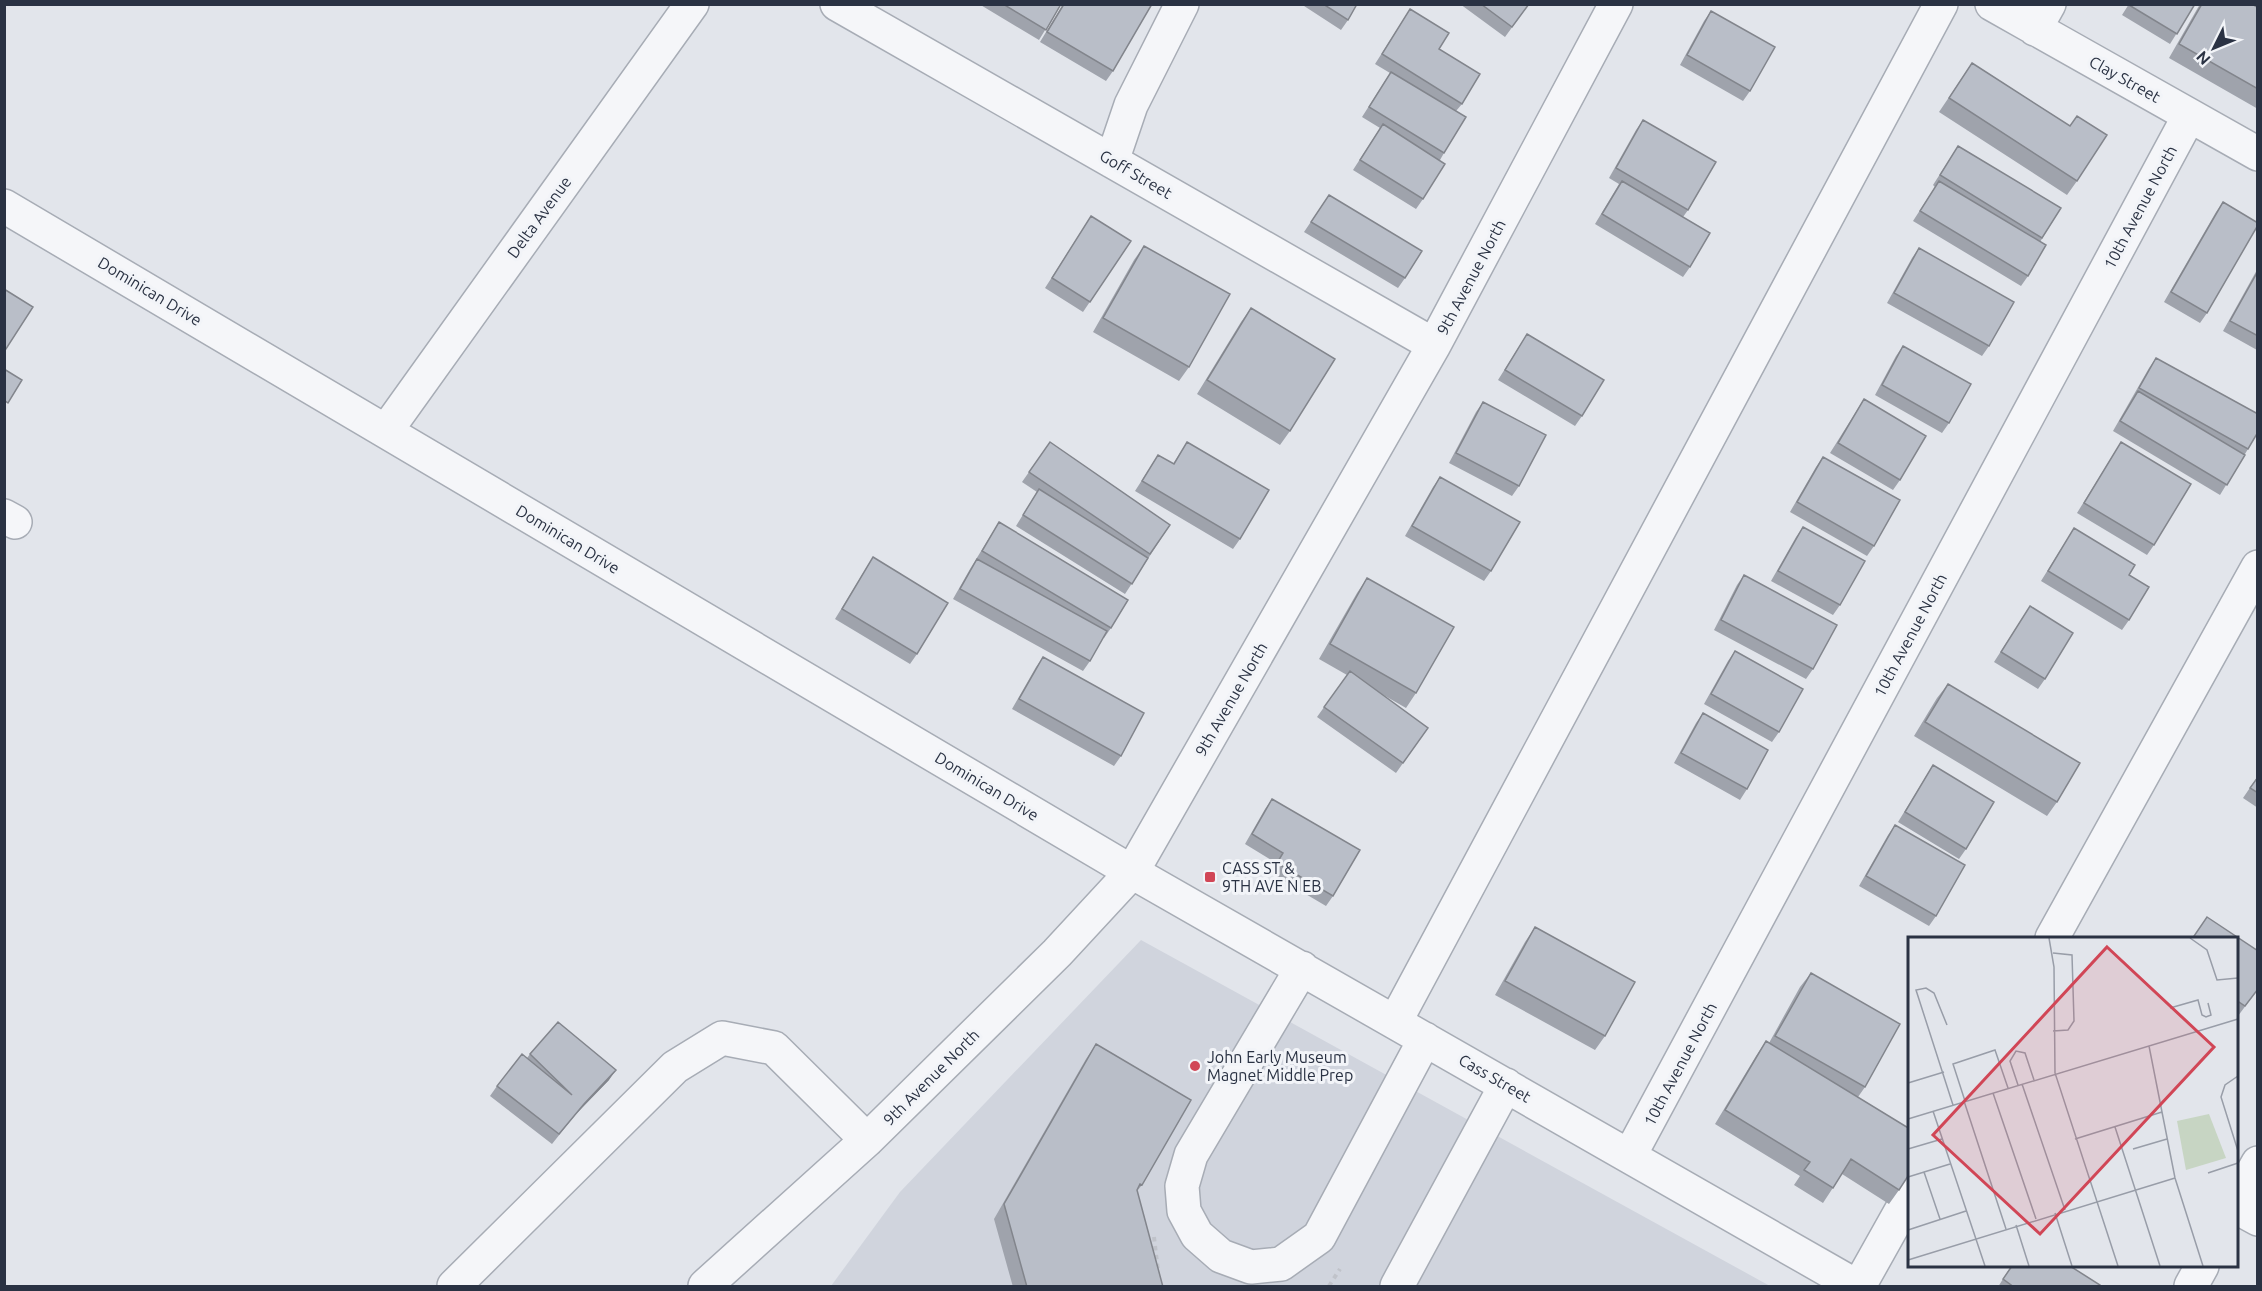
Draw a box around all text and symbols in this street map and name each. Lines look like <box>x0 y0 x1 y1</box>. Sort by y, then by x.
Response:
north arrow <box>2184 18 2244 78</box>
text: N <box>2192 48 2214 69</box>
street label: Clay Street <box>2086 52 2164 106</box>
street label: 10th Avenue North <box>2100 142 2180 272</box>
street label: Goff Street <box>1097 146 1176 202</box>
street label: Delta Avenue <box>503 173 575 261</box>
street label: 9th Avenue North <box>1433 216 1509 338</box>
street label: Dominican Drive <box>95 253 205 329</box>
street label: Dominican Drive <box>513 501 623 577</box>
street label: 10th Avenue North <box>1870 570 1950 700</box>
street label: 9th Avenue North <box>1191 639 1271 759</box>
street label: Dominican Drive <box>932 748 1042 824</box>
place label: CASS ST & 9TH AVE N EB <box>1222 859 1321 895</box>
marker: CASS ST & 9TH AVE N EB <box>1203 870 1217 884</box>
inset map <box>1908 937 2238 1267</box>
street label: 10th Avenue North <box>1640 999 1720 1129</box>
street label: 9th Avenue North <box>879 1025 983 1129</box>
place label: John Early Museum Magnet Middle Prep <box>1207 1048 1353 1084</box>
street label: Cass Street <box>1456 1050 1535 1106</box>
marker: John Early Museum Magnet Middle Prep <box>1188 1059 1202 1073</box>

